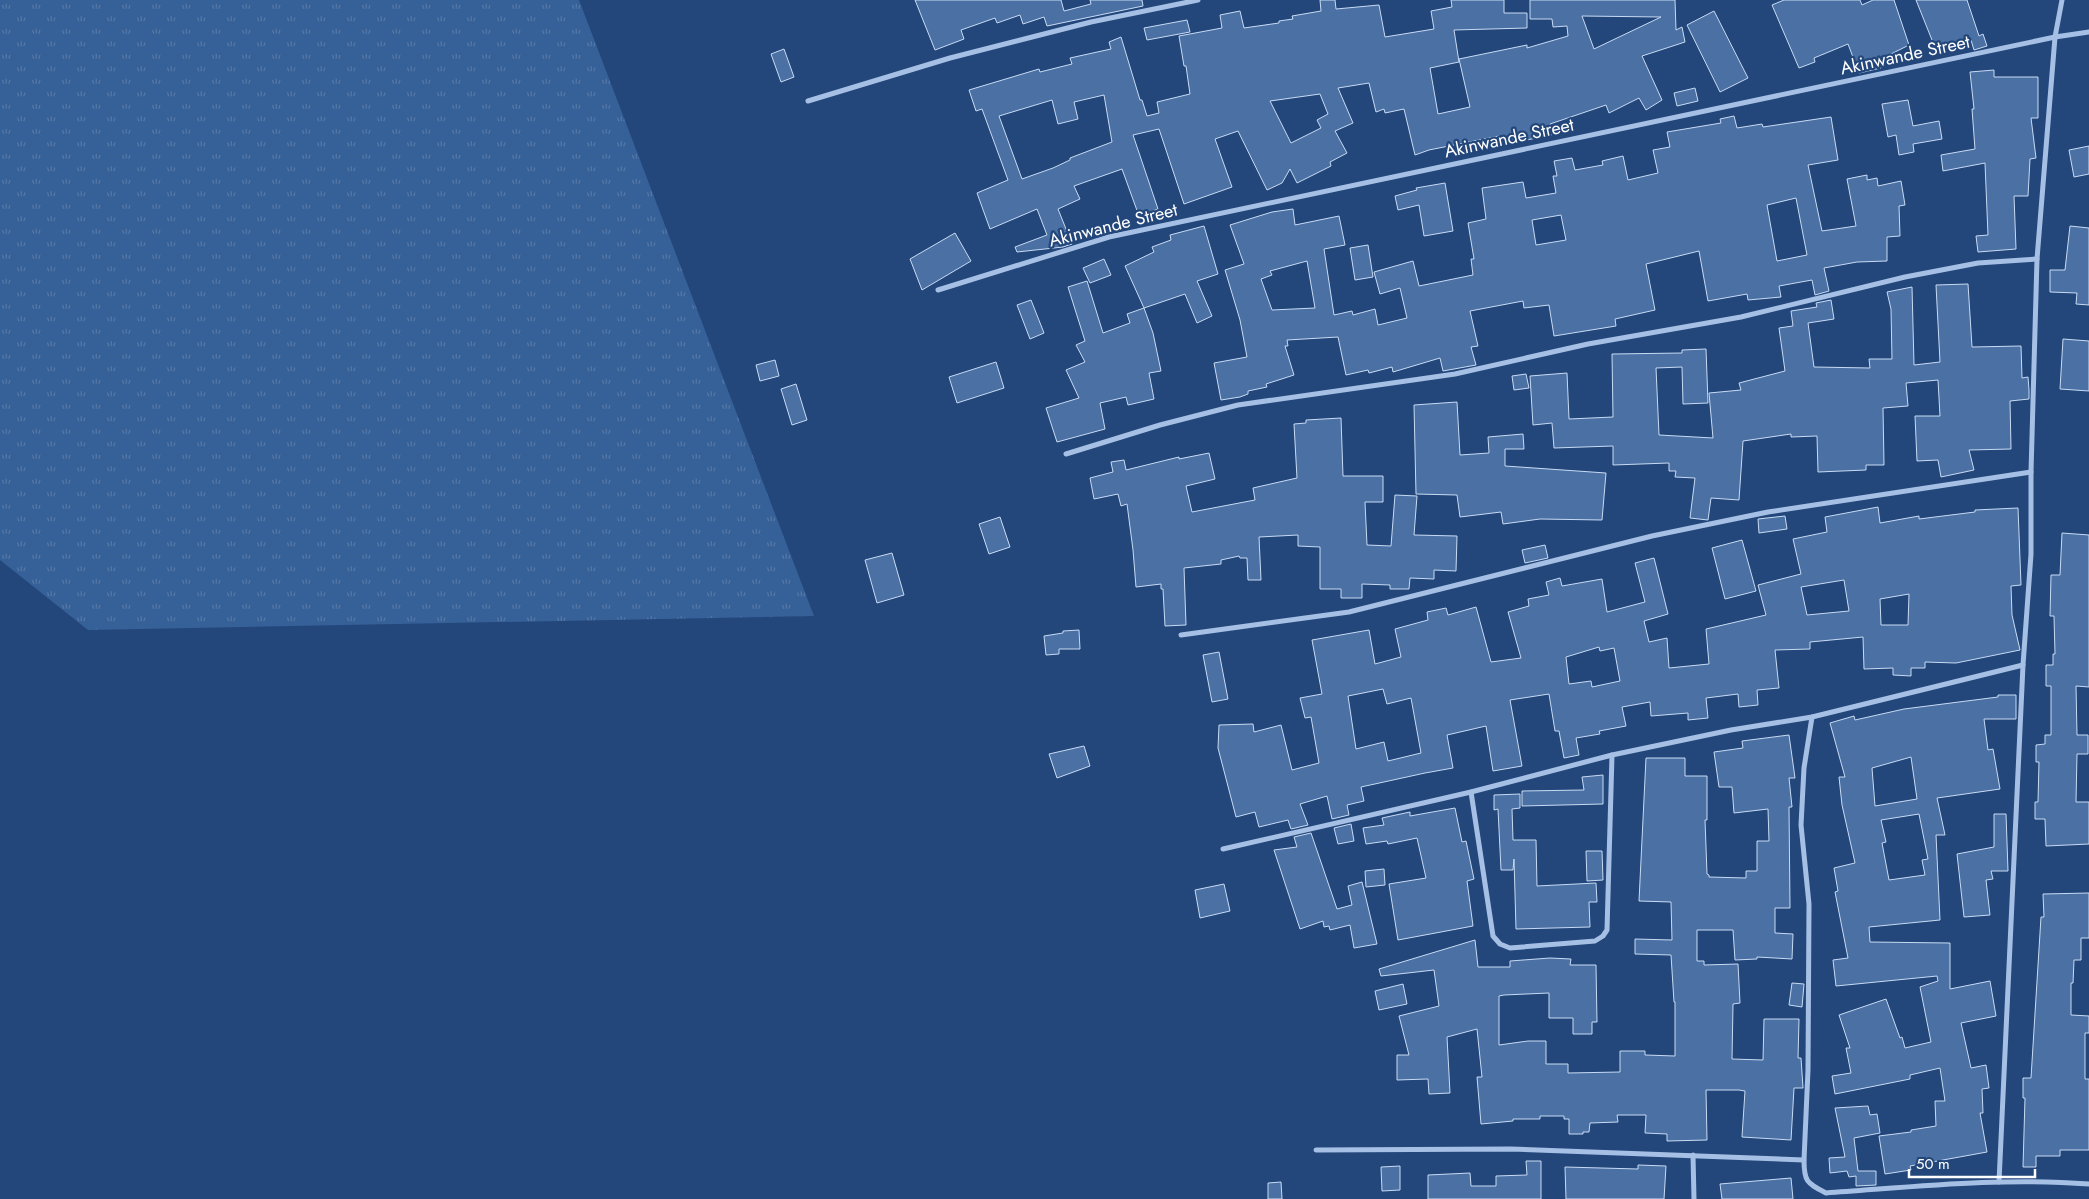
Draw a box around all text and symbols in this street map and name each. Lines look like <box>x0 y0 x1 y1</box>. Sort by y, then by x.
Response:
street label: Akinwande Street <box>1838 28 1973 81</box>
street label: Akinwande Street <box>1442 111 1577 164</box>
street label: Akinwande Street <box>1046 196 1181 254</box>
scale bar <box>1909 1146 2035 1178</box>
text: 50 m <box>1916 1153 1950 1175</box>

